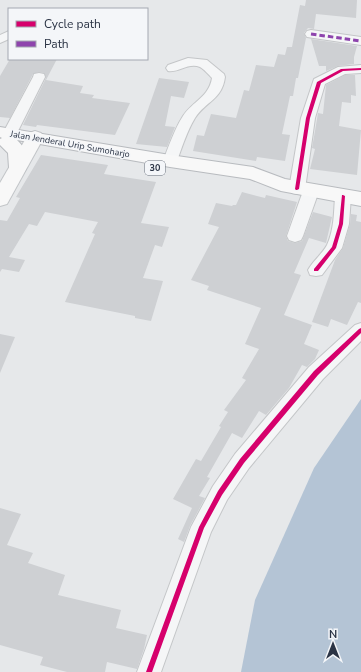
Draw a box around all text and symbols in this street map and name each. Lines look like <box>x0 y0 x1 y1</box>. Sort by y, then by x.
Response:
legend <box>8 8 148 60</box>
text: Cycle path <box>44 16 101 32</box>
text: Path <box>44 36 69 52</box>
street label: Jalan Jenderal Urip Sumoharjo <box>8 127 131 160</box>
road number: 30 <box>145 161 165 175</box>
north arrow <box>313 624 353 664</box>
text: N <box>329 627 337 642</box>

